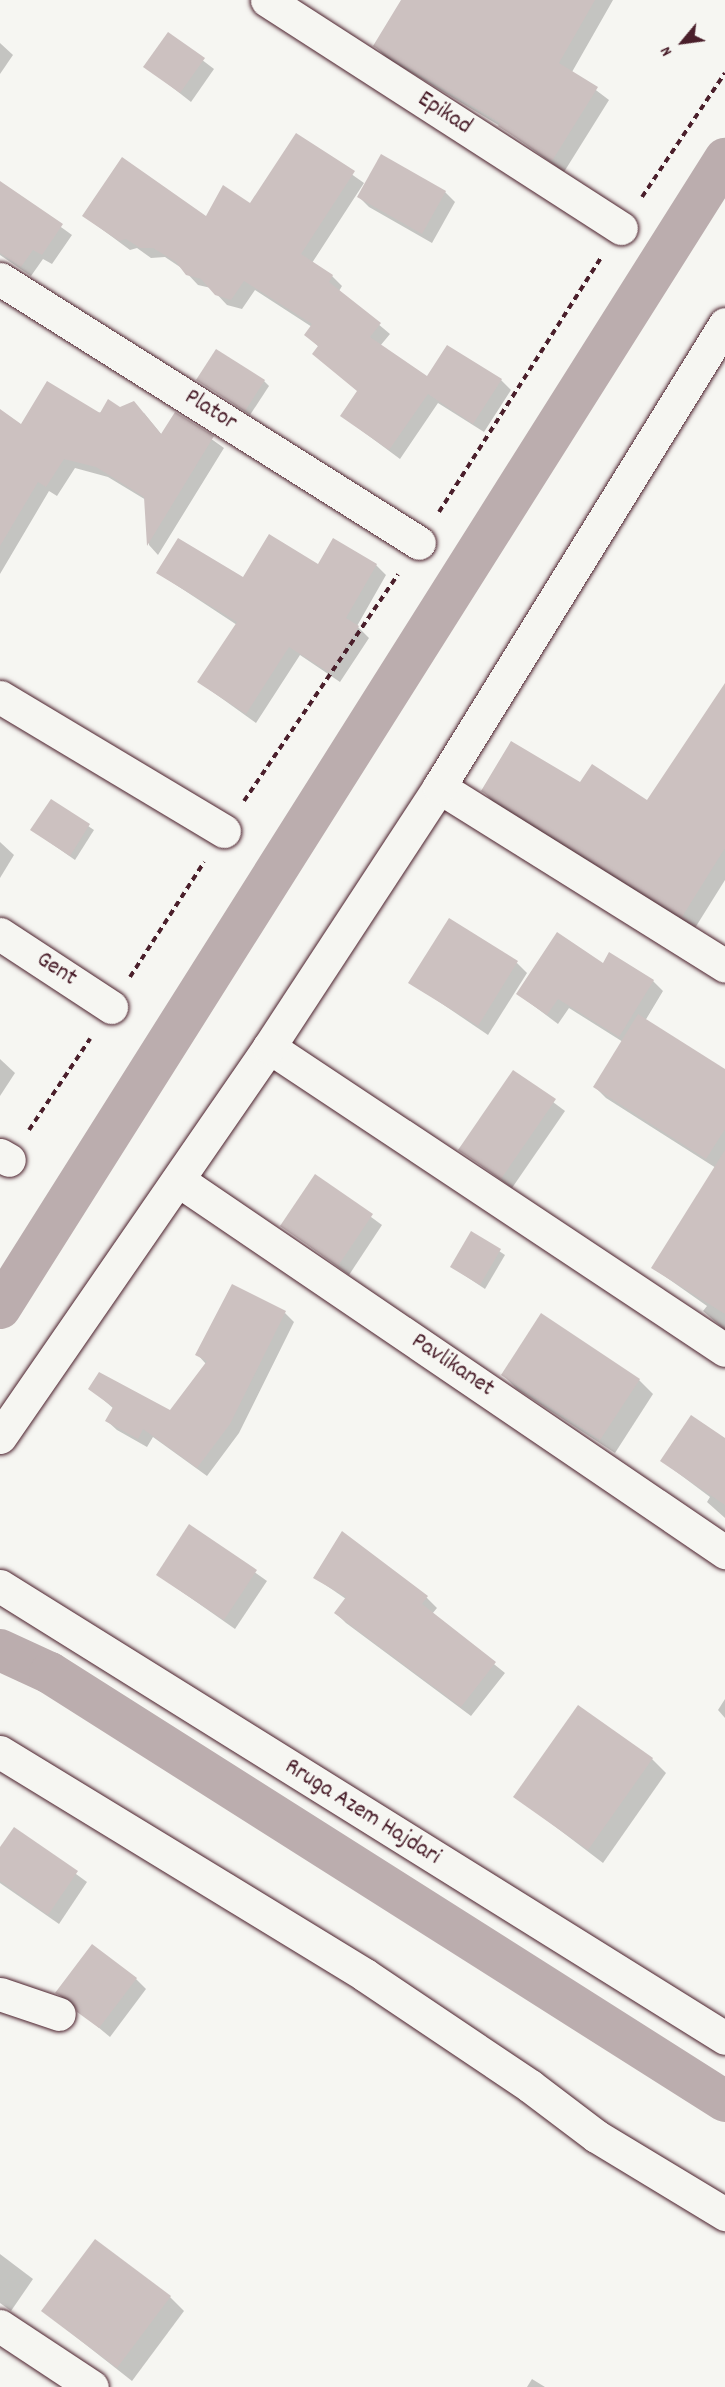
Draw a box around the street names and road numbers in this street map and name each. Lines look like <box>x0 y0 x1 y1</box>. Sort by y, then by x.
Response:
street label: Epikad <box>412 86 476 142</box>
street label: Plator <box>178 384 242 438</box>
street label: Gent <box>30 946 82 994</box>
street label: Pavlikanet <box>405 1328 499 1404</box>
street label: Rruga Azem Hajdari <box>279 1753 445 1873</box>

